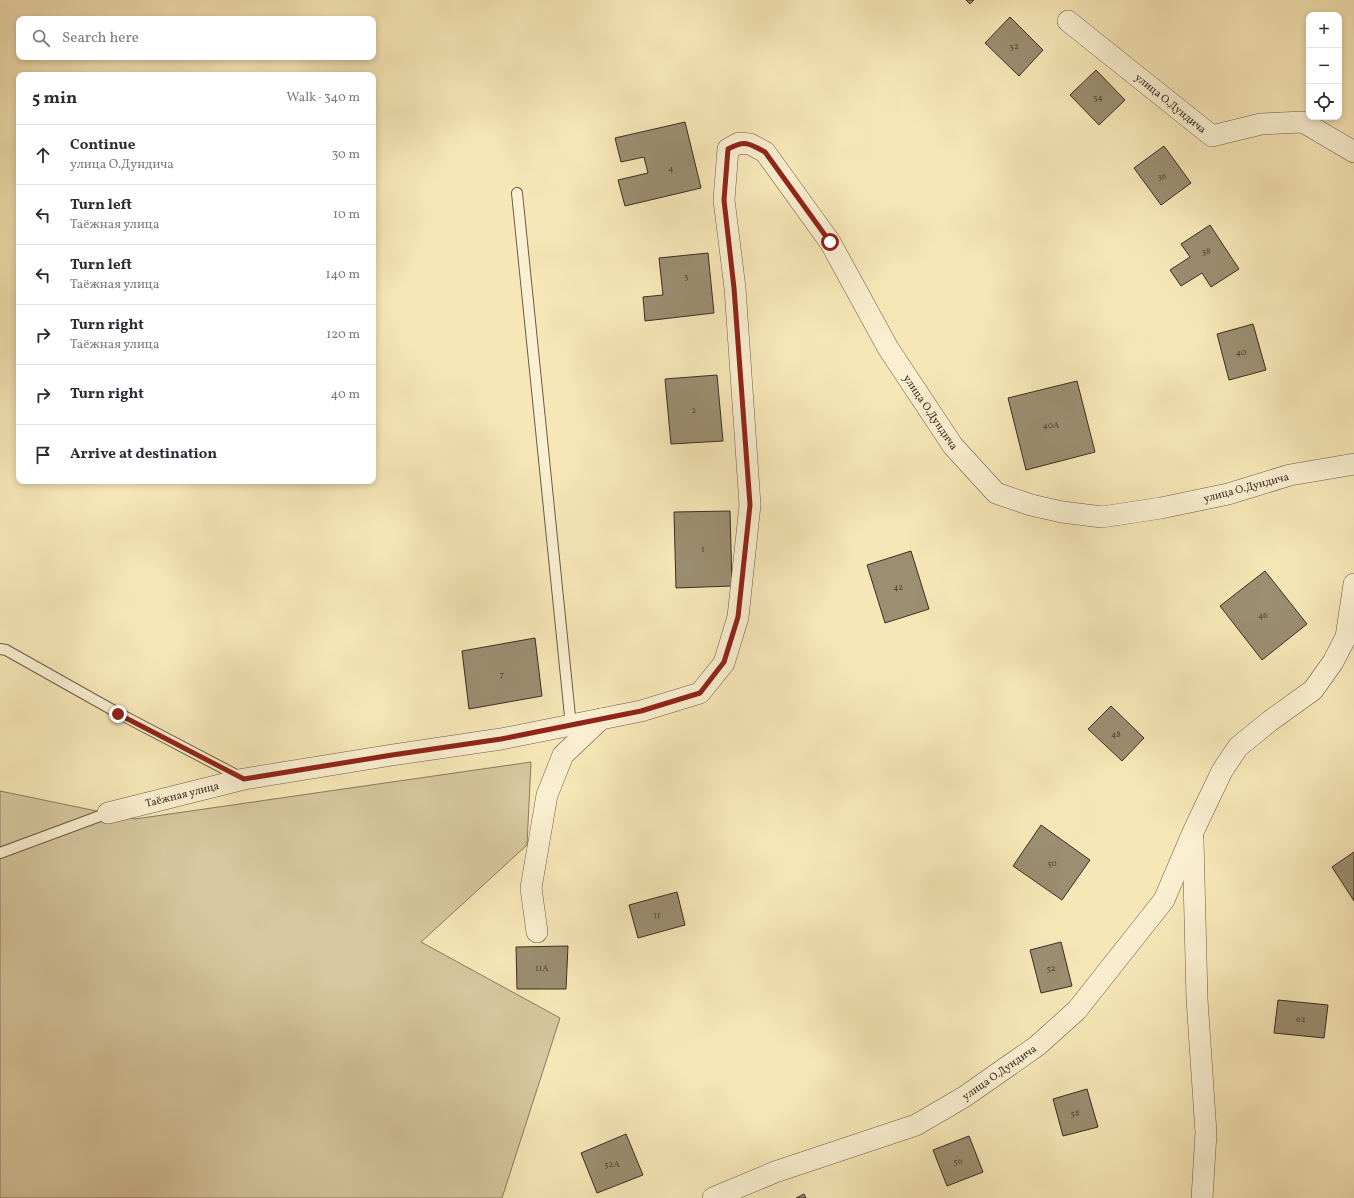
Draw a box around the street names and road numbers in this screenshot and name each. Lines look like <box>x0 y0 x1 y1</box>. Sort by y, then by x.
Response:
street label: улица О.Дундича <box>1131 71 1209 138</box>
street label: улица О.Дундича <box>899 372 961 454</box>
street label: улица О.Дундича <box>1202 470 1291 507</box>
street label: Таёжная улица <box>144 779 221 812</box>
street label: улица О.Дундича <box>960 1042 1041 1105</box>

